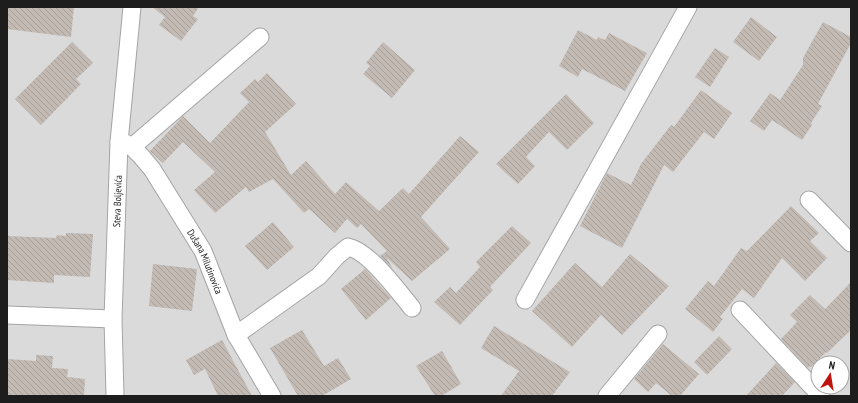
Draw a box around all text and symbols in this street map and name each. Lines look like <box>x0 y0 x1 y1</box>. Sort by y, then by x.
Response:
street label: Steva Boljevića <box>110 175 125 227</box>
street label: Dušana Milutinovića <box>184 227 225 296</box>
north arrow <box>810 355 850 395</box>
text: N <box>828 358 836 373</box>

